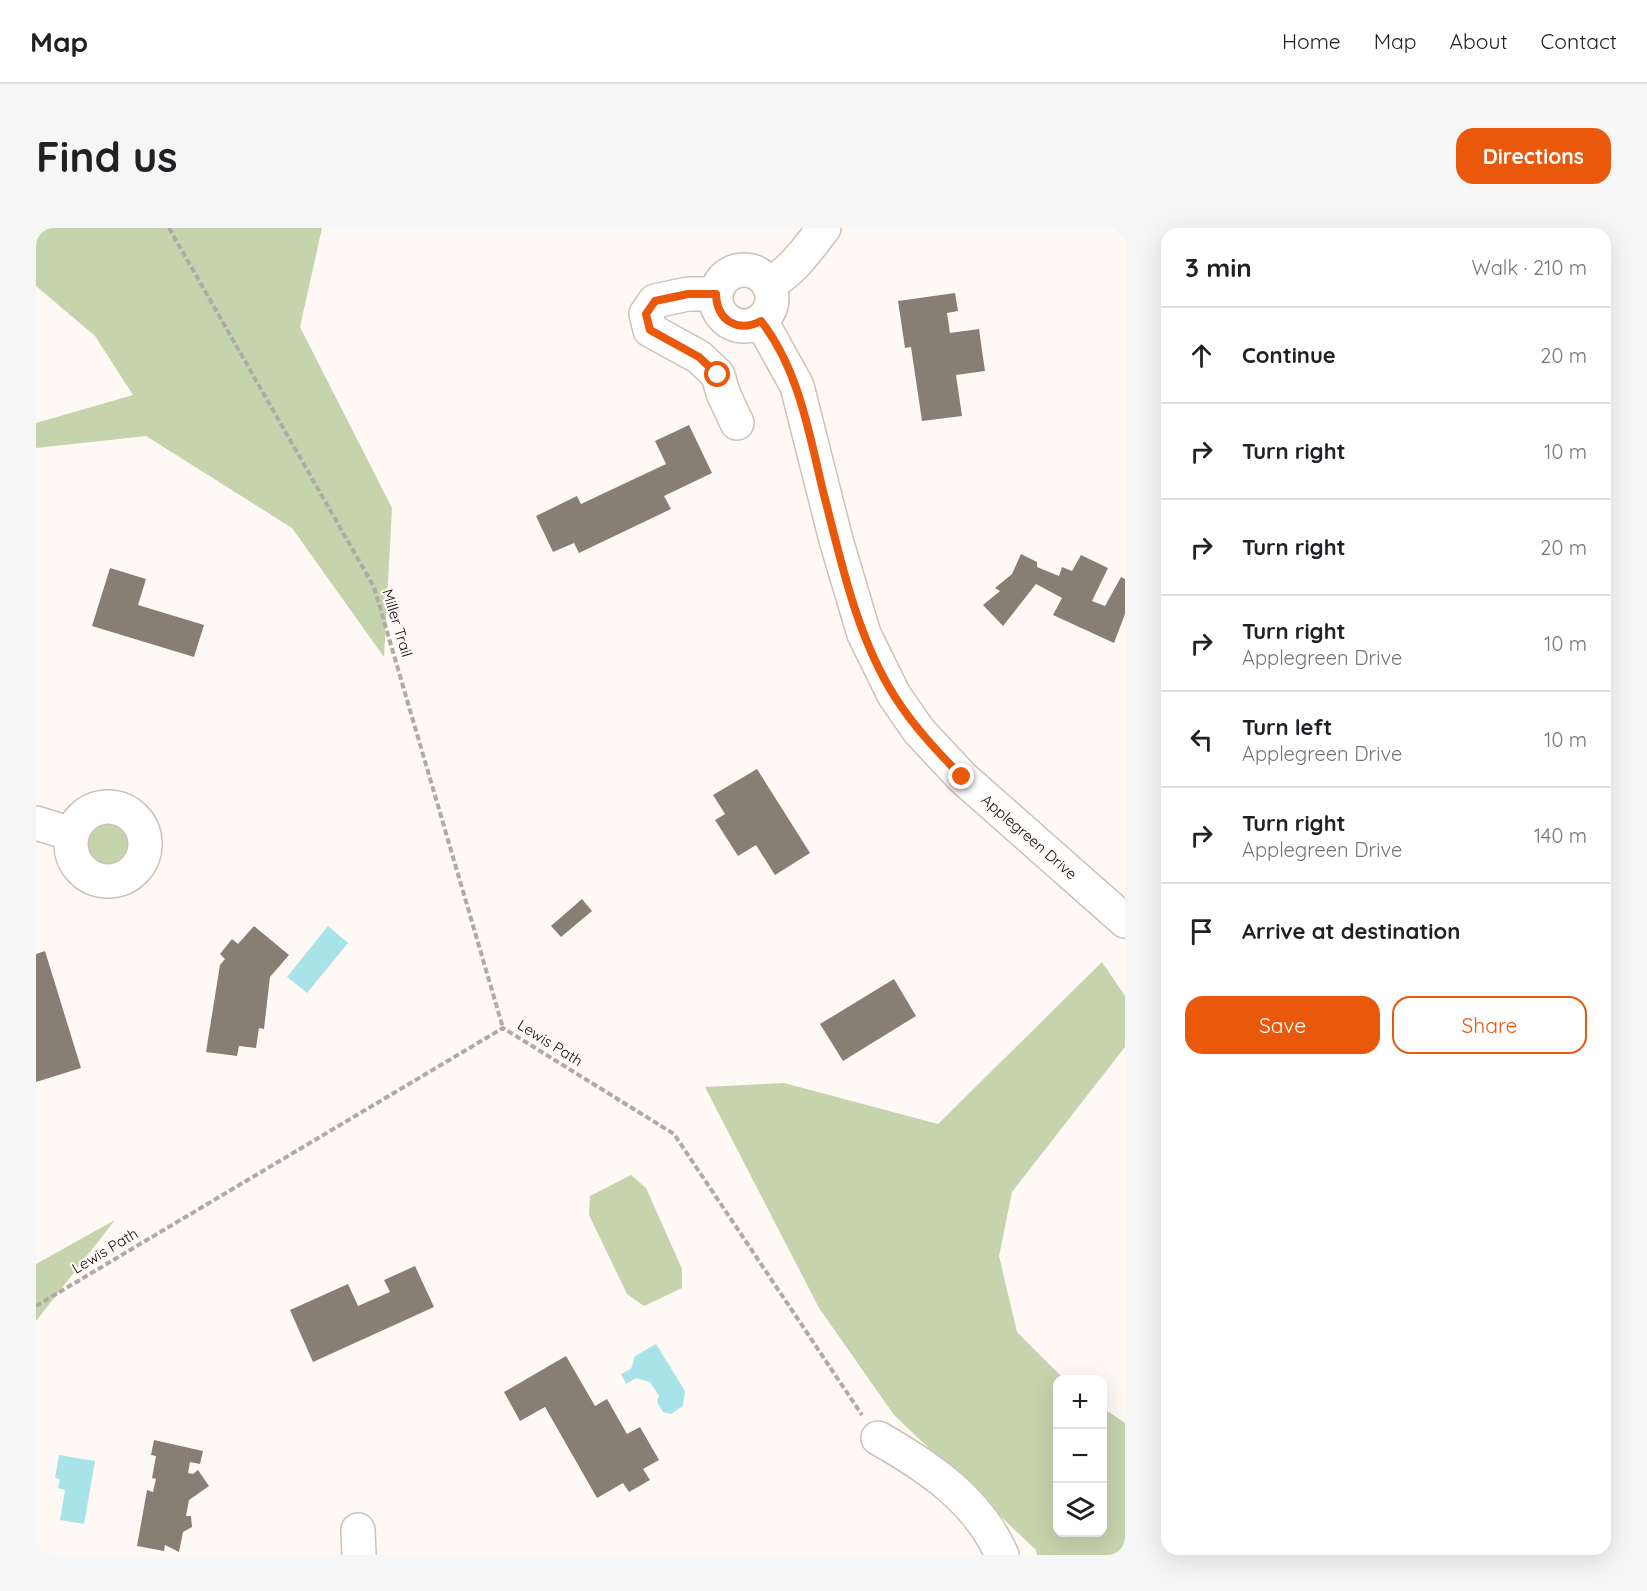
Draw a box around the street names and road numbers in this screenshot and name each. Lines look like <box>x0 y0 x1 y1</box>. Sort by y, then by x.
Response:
street label: Miller Trail <box>378 587 417 659</box>
street label: Applegreen Drive <box>978 790 1081 883</box>
street label: Lewis Path <box>514 1015 587 1070</box>
street label: Lewis Path <box>68 1223 141 1278</box>

